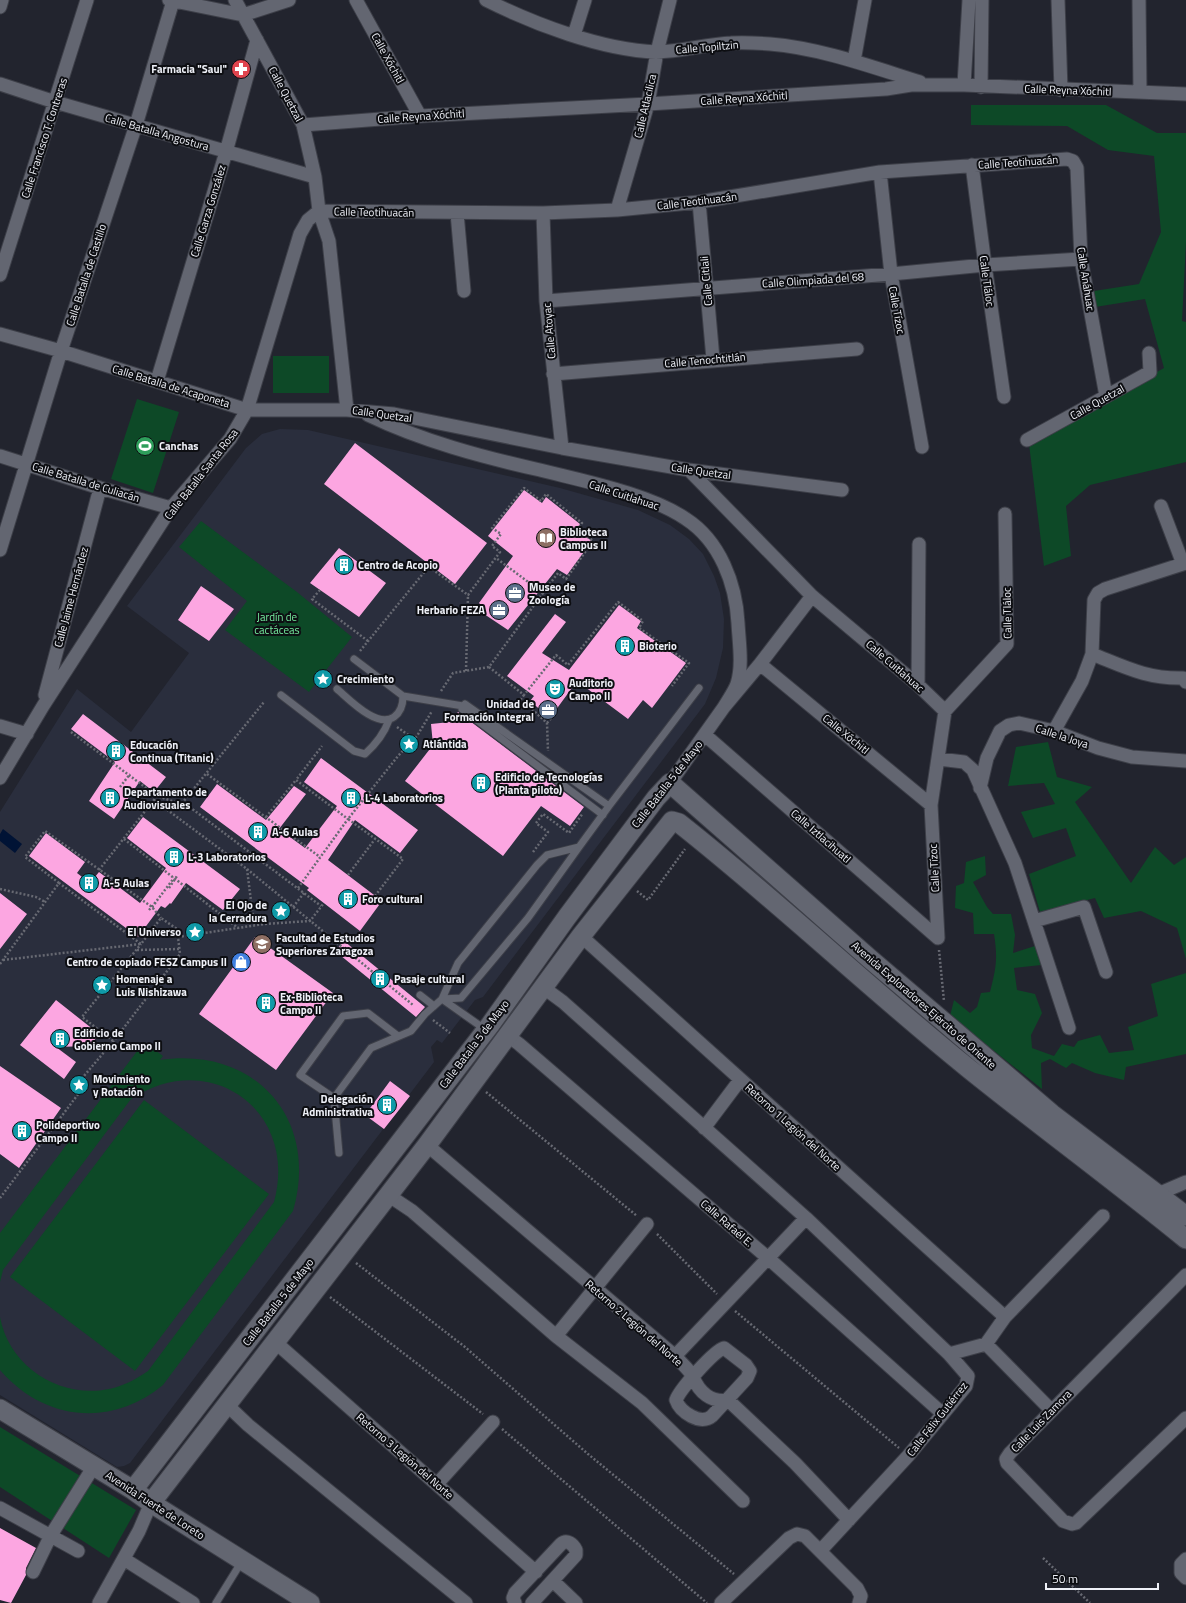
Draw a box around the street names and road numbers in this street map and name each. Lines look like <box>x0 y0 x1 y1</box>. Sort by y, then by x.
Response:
street label: Calle Xóchitl <box>367 30 409 86</box>
street label: Calle Topiltzin <box>675 36 739 58</box>
street label: Calle Quetzal <box>265 64 307 124</box>
street label: Calle Atlacilica <box>630 72 660 140</box>
street label: Calle Francisco T. Contreras <box>17 76 71 200</box>
street label: Calle Reyna Xóchitl <box>1024 80 1112 100</box>
street label: Calle Reyna Xóchitl <box>700 87 788 109</box>
street label: Calle Reyna Xóchitl <box>377 105 465 127</box>
street label: Calle Batalla Angostura <box>103 110 211 155</box>
street label: Calle Teotihuacán <box>977 151 1059 173</box>
street label: Calle Garza González <box>186 163 230 259</box>
street label: Calle Teotihuacán <box>656 188 738 214</box>
street label: Calle Teotihuacán <box>334 203 414 221</box>
street label: Calle Batalla de Castillo <box>62 222 110 328</box>
street label: Calle Anáhuac <box>1073 246 1099 312</box>
street label: Calle Tláloc <box>975 254 999 308</box>
street label: Calle Citlali <box>696 255 716 307</box>
street label: Calle Olimpiada del 68 <box>762 268 864 292</box>
street label: Calle Tízoc <box>885 285 909 335</box>
street label: Calle Atoyac <box>539 302 559 360</box>
street label: Calle Tenochtitlán <box>664 348 746 372</box>
street label: Calle Batalla de Acaponeta <box>110 360 232 412</box>
street label: Calle Quetzal <box>1067 380 1127 424</box>
street label: Calle Quetzal <box>351 402 413 426</box>
street label: Calle Batalla Santa Rosa <box>160 425 242 523</box>
street label: Calle Batalla de Culiacán <box>30 458 142 506</box>
street label: Calle Quetzal <box>670 459 732 483</box>
street label: Calle Cuitlahuac <box>587 476 661 514</box>
street label: Calle Jaime Hernández <box>50 545 92 649</box>
street label: Calle Tláloc <box>999 587 1015 639</box>
street label: Calle Cuitlahuac <box>862 636 928 696</box>
street label: Calle Xóchitl <box>819 710 873 758</box>
street label: Calle la Joya <box>1034 720 1091 752</box>
street label: Calle Batalla 5 de Mayo <box>628 737 706 831</box>
street label: Calle Iztlacihuatl <box>787 805 855 867</box>
street label: Calle Tízoc <box>925 843 943 893</box>
street label: Avenida Exploradores Ejército de Oriente <box>848 938 1000 1073</box>
street label: Calle Batalla 5 de Mayo <box>435 996 513 1092</box>
street label: Retorno 1 Legión del Norte <box>742 1080 845 1175</box>
street label: Calle Rafaél E. <box>697 1196 757 1250</box>
street label: Calle Batalla 5 de Mayo <box>239 1255 317 1349</box>
street label: Retorno 2 Legión del Norte <box>582 1276 686 1370</box>
street label: Calle Félix Gutiérrez <box>903 1378 971 1460</box>
street label: Calle Luis Zamora <box>1007 1386 1075 1456</box>
street label: Retorno 3 Legión del Norte <box>353 1409 457 1503</box>
street label: Avenida Fuerte de Loreto <box>102 1467 208 1543</box>

